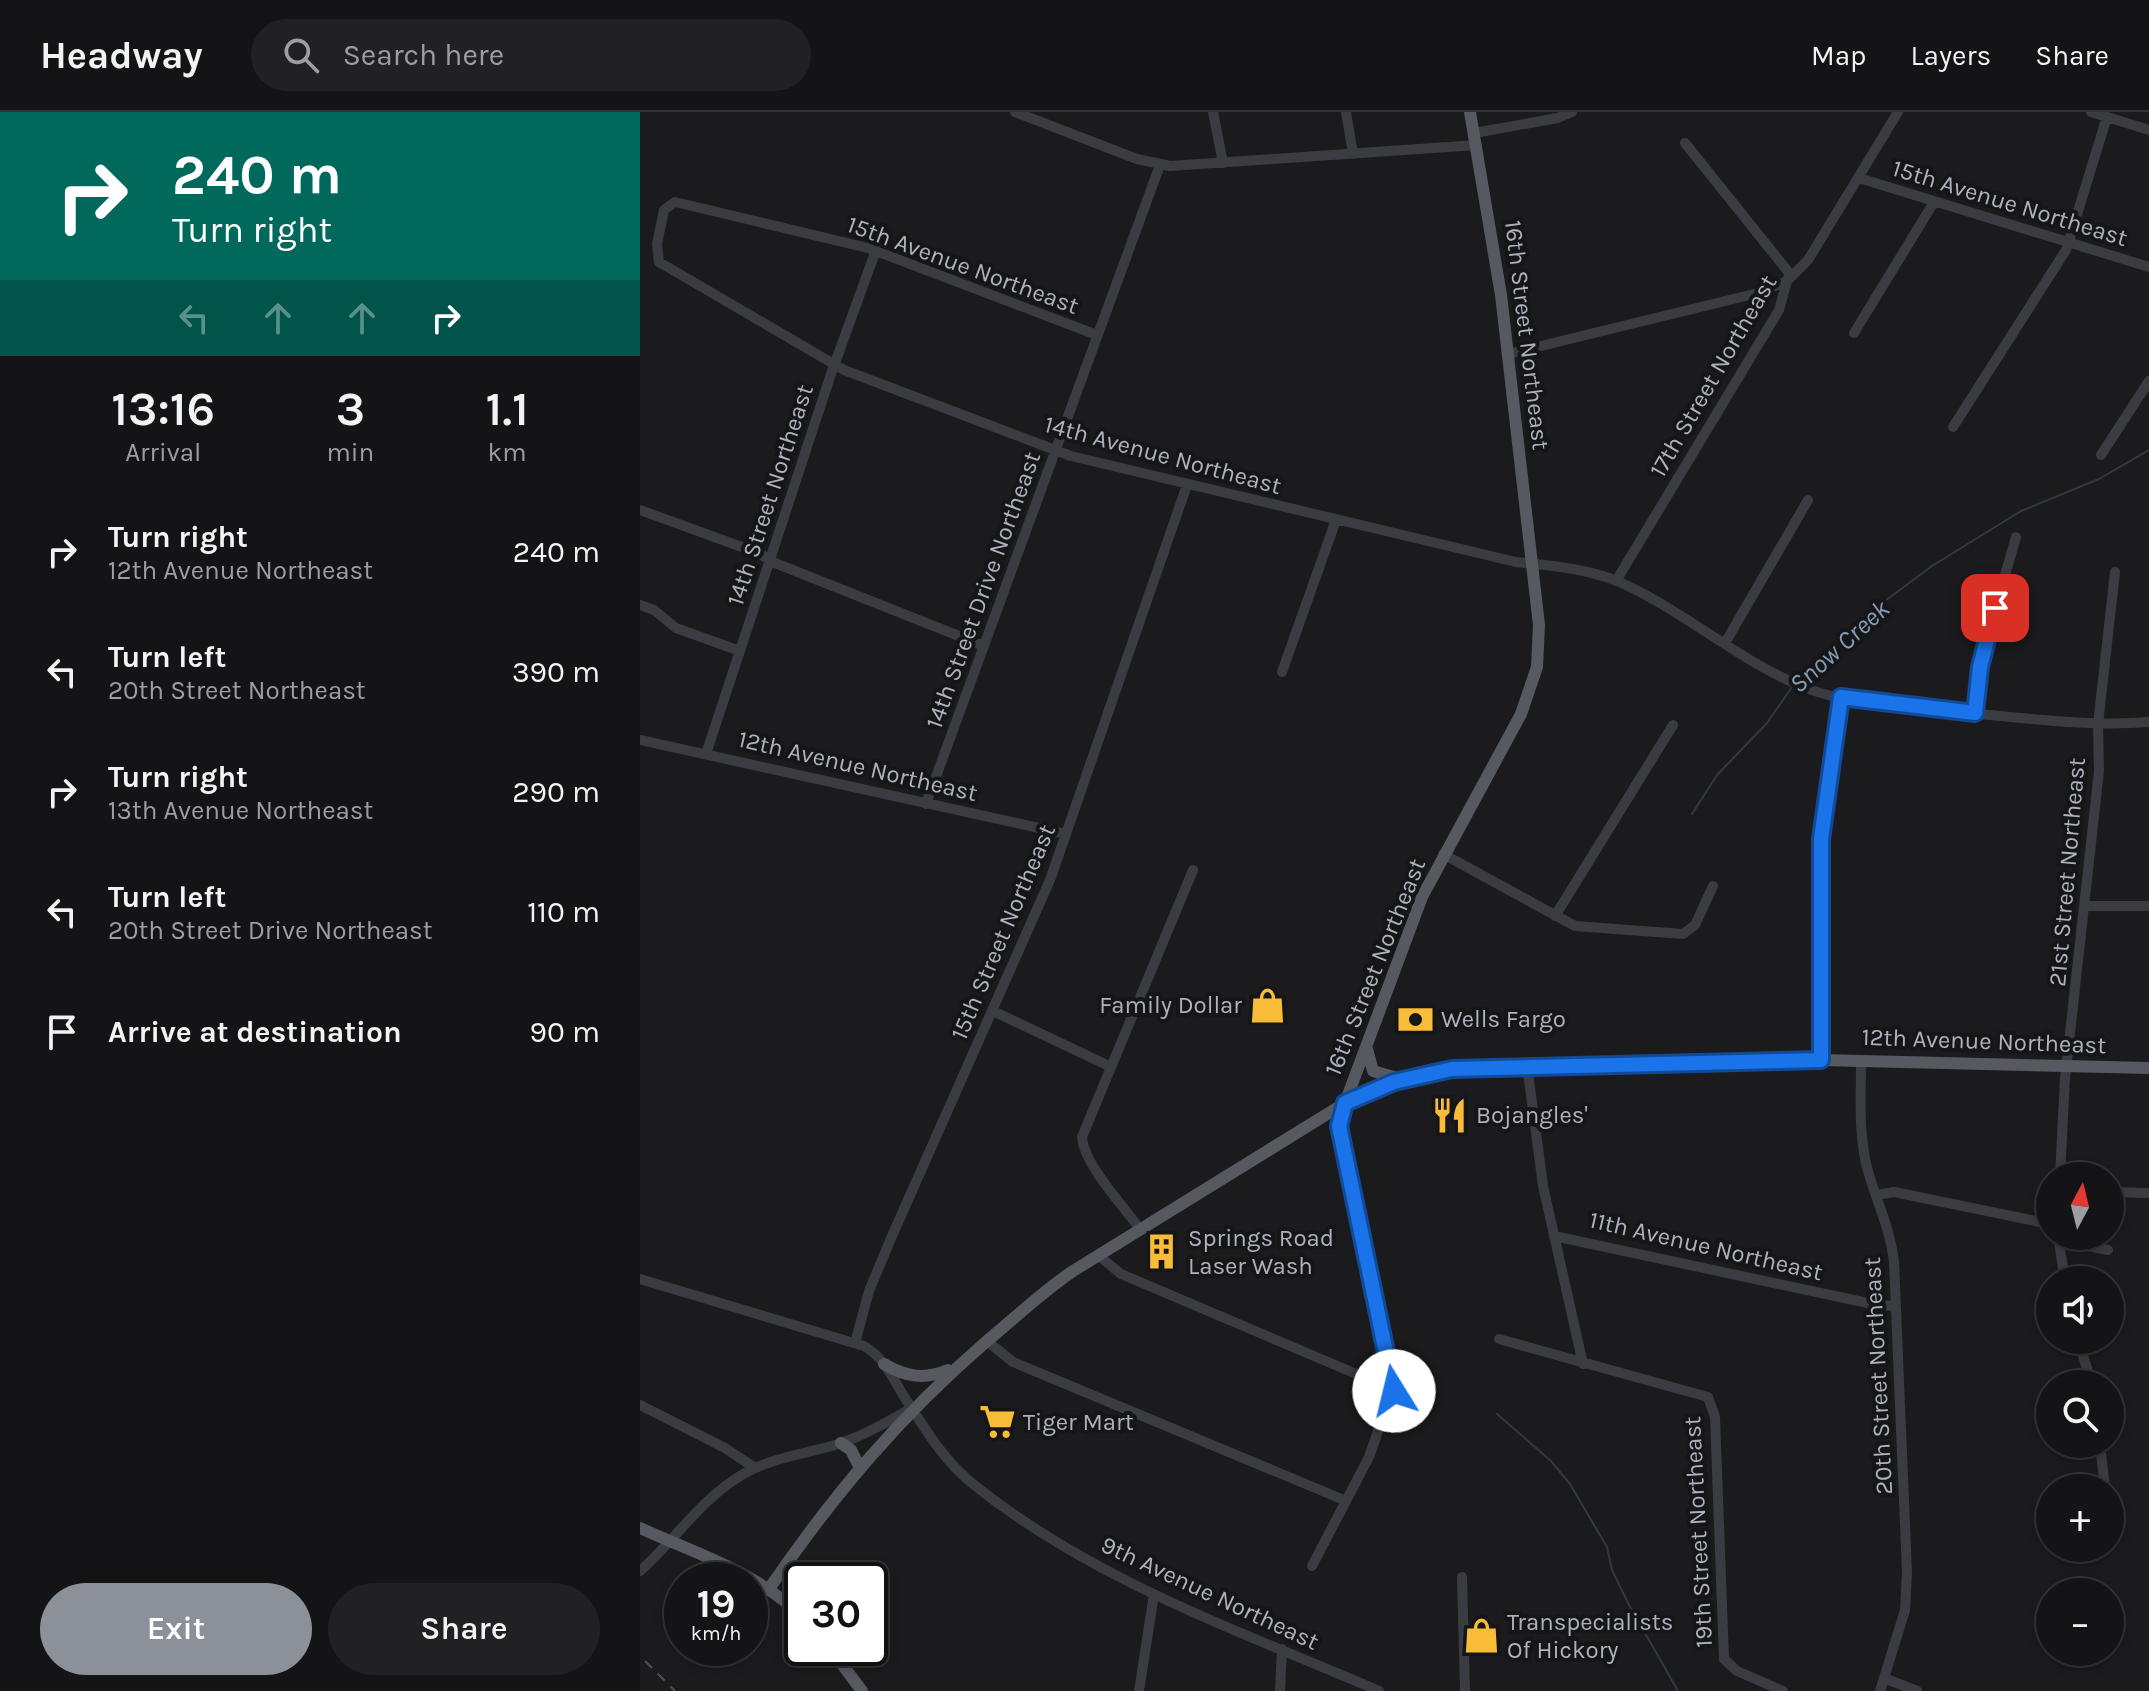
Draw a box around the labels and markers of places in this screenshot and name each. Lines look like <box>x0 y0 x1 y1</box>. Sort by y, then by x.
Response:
pin <box>1961 574 2029 642</box>
shop icon: Family Dollar <box>1249 986 1287 1024</box>
place label: Family Dollar <box>1099 991 1242 1019</box>
bank icon: Wells Fargo <box>1396 1000 1434 1038</box>
place label: Wells Fargo <box>1441 1005 1566 1033</box>
restaurant icon: Bojangles' <box>1431 1096 1469 1134</box>
place label: Bojangles' <box>1476 1101 1588 1129</box>
place label: Springs Road Laser Wash <box>1188 1224 1334 1280</box>
building icon: Springs Road Laser Wash <box>1143 1233 1181 1271</box>
supermarket icon: Tiger Mart <box>978 1403 1016 1441</box>
place label: Tiger Mart <box>1023 1408 1134 1436</box>
place label: Transpecialists Of Hickory <box>1507 1608 1673 1664</box>
shop icon: Transpecialists Of Hickory <box>1462 1617 1500 1655</box>

